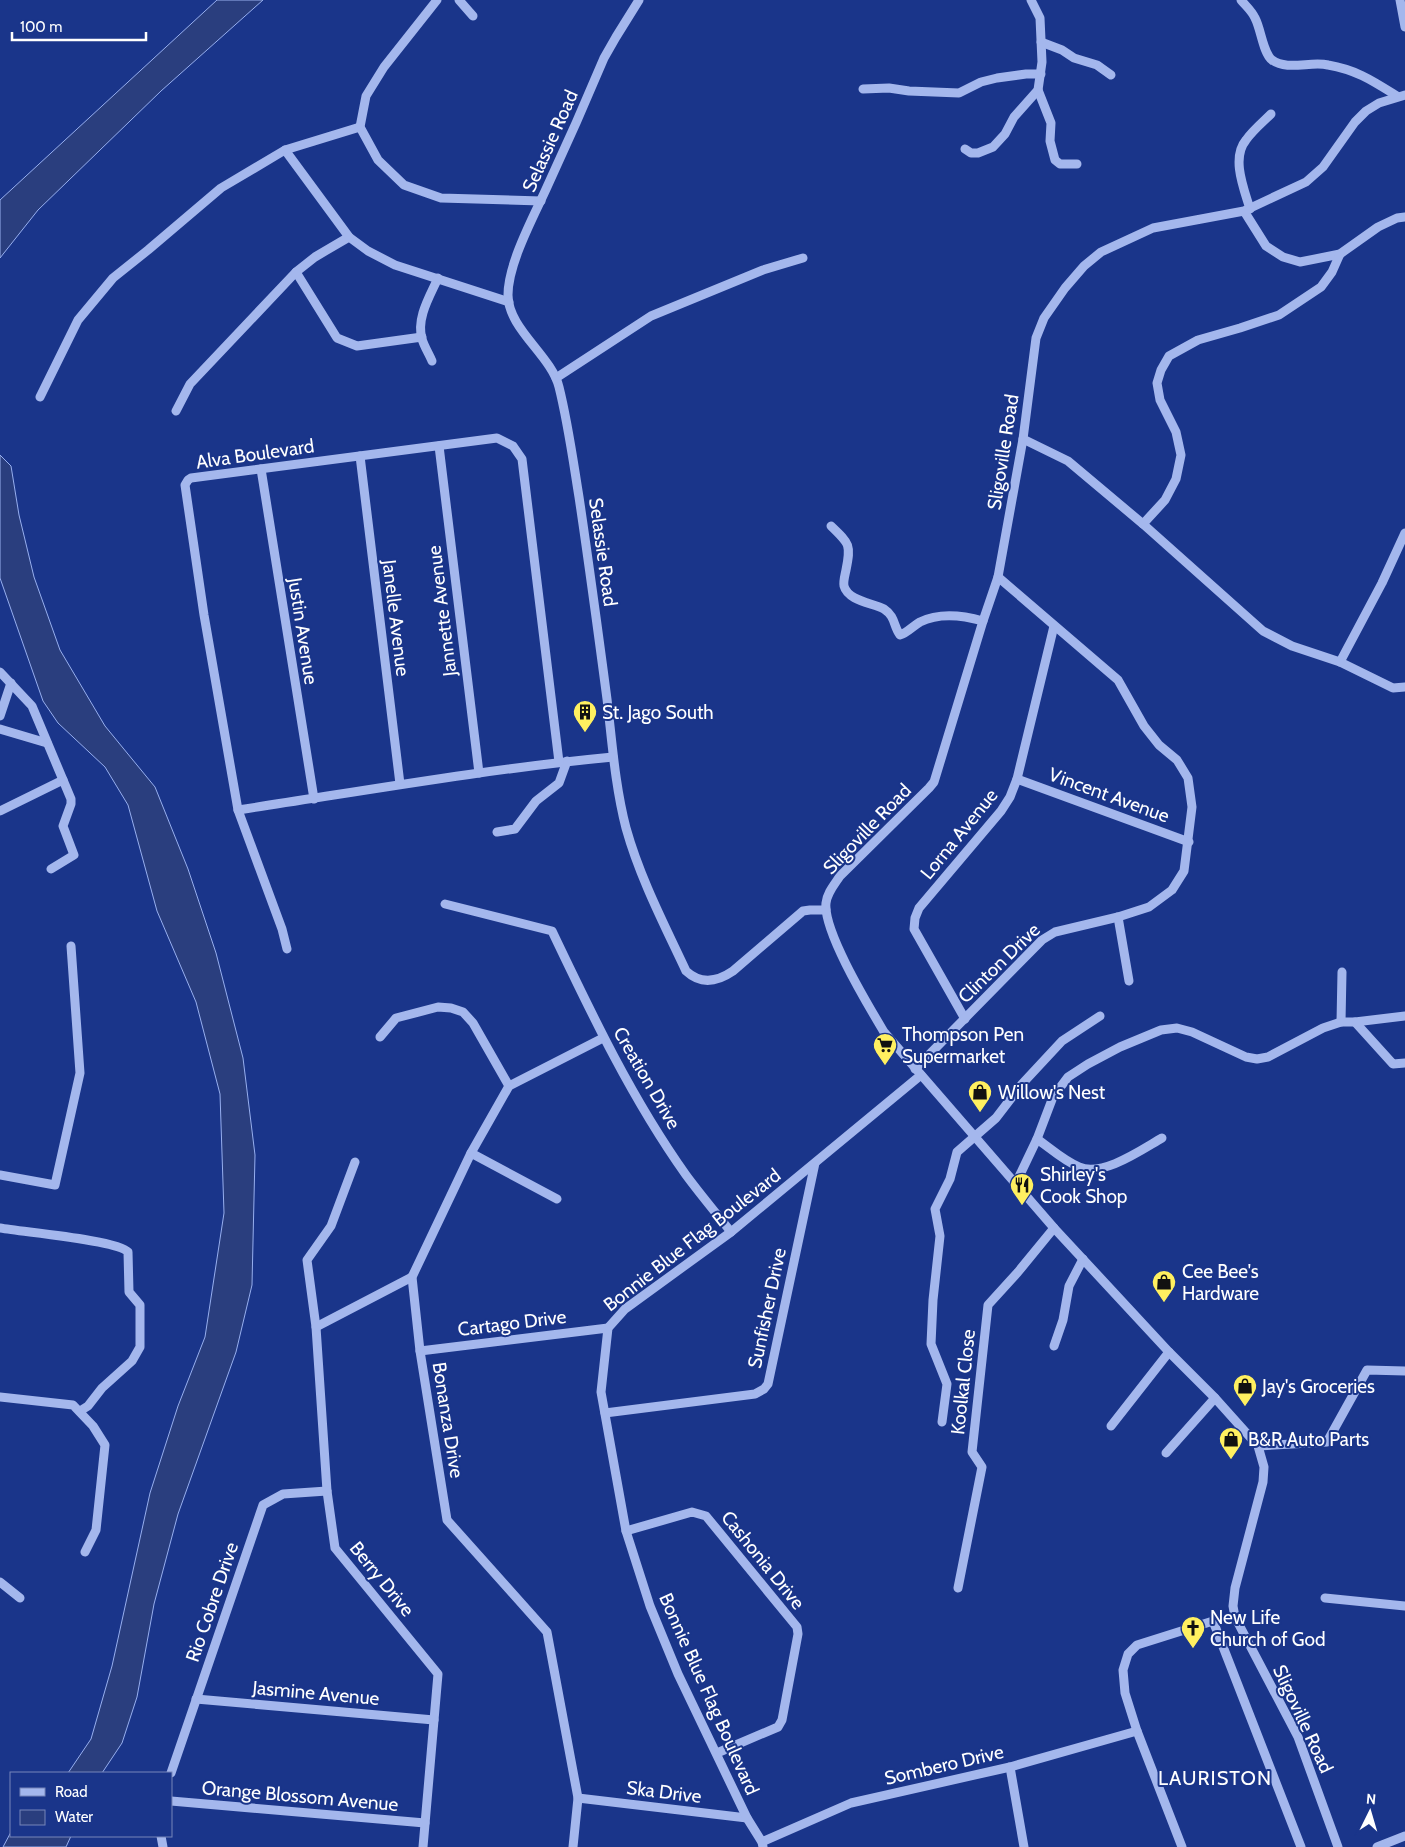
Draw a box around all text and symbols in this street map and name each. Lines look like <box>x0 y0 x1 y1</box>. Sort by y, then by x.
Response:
scale bar <box>12 10 146 42</box>
text: 100 m <box>20 18 62 36</box>
street label: Selassie Road <box>517 86 583 196</box>
street label: Sligoville Road <box>983 393 1023 511</box>
street label: Alva Boulevard <box>194 434 316 474</box>
street label: Selassie Road <box>584 496 622 608</box>
street label: Jannette Avenue <box>423 544 462 679</box>
street label: Janelle Avenue <box>377 557 415 678</box>
street label: Justin Avenue <box>283 575 323 686</box>
building icon: St. Jago South <box>572 699 598 733</box>
place label: St. Jago South <box>602 701 714 724</box>
street label: Vincent Avenue <box>1046 763 1173 828</box>
street label: Sligoville Road <box>818 779 916 879</box>
street label: Lorna Avenue <box>915 784 1003 884</box>
street label: Clinton Drive <box>953 918 1045 1008</box>
street label: Creation Drive <box>608 1023 686 1134</box>
place label: Thompson Pen Supermarket <box>902 1023 1024 1068</box>
supermarket icon: Thompson Pen Supermarket <box>872 1032 898 1066</box>
shop icon: Willow's Nest <box>967 1079 993 1113</box>
place label: Willow's Nest <box>998 1081 1106 1104</box>
place label: Shirley's Cook Shop <box>1040 1163 1127 1208</box>
street label: Bonnie Blue Flag Boulevard <box>599 1164 785 1316</box>
restaurant icon: Shirley's Cook Shop <box>1009 1172 1035 1206</box>
street label: Sunfisher Drive <box>743 1245 791 1370</box>
place label: Cee Bee's Hardware <box>1182 1260 1259 1305</box>
shop icon: Cee Bee's Hardware <box>1151 1269 1177 1303</box>
street label: Cartago Drive <box>456 1305 568 1341</box>
street label: Koolkal Close <box>946 1328 980 1436</box>
street label: Bonanza Drive <box>427 1360 469 1480</box>
shop icon: Jay's Groceries <box>1232 1373 1258 1407</box>
place label: Jay's Groceries <box>1261 1375 1375 1398</box>
shop icon: B&R Auto Parts <box>1218 1426 1244 1460</box>
place label: B&R Auto Parts <box>1248 1428 1369 1451</box>
street label: Cashonia Drive <box>716 1506 810 1614</box>
street label: Berry Drive <box>345 1537 419 1621</box>
street label: Rio Cobre Drive <box>181 1539 243 1665</box>
street label: Bonnie Blue Flag Boulevard <box>654 1590 764 1798</box>
place label: New Life Church of God <box>1210 1606 1326 1651</box>
church icon: New Life Church of God <box>1180 1615 1206 1649</box>
street label: Sligoville Road <box>1268 1661 1338 1777</box>
street label: Jasmine Avenue <box>251 1676 381 1710</box>
street label: Sombero Drive <box>882 1740 1006 1790</box>
district label: LAURISTON <box>1158 1766 1272 1790</box>
legend <box>10 1772 172 1837</box>
street label: Orange Blossom Avenue <box>201 1776 399 1816</box>
street label: Ska Drive <box>625 1776 703 1808</box>
text: Road <box>55 1783 88 1801</box>
north arrow <box>1345 1787 1395 1837</box>
text: N <box>1365 1790 1377 1808</box>
text: Water <box>55 1808 93 1826</box>

